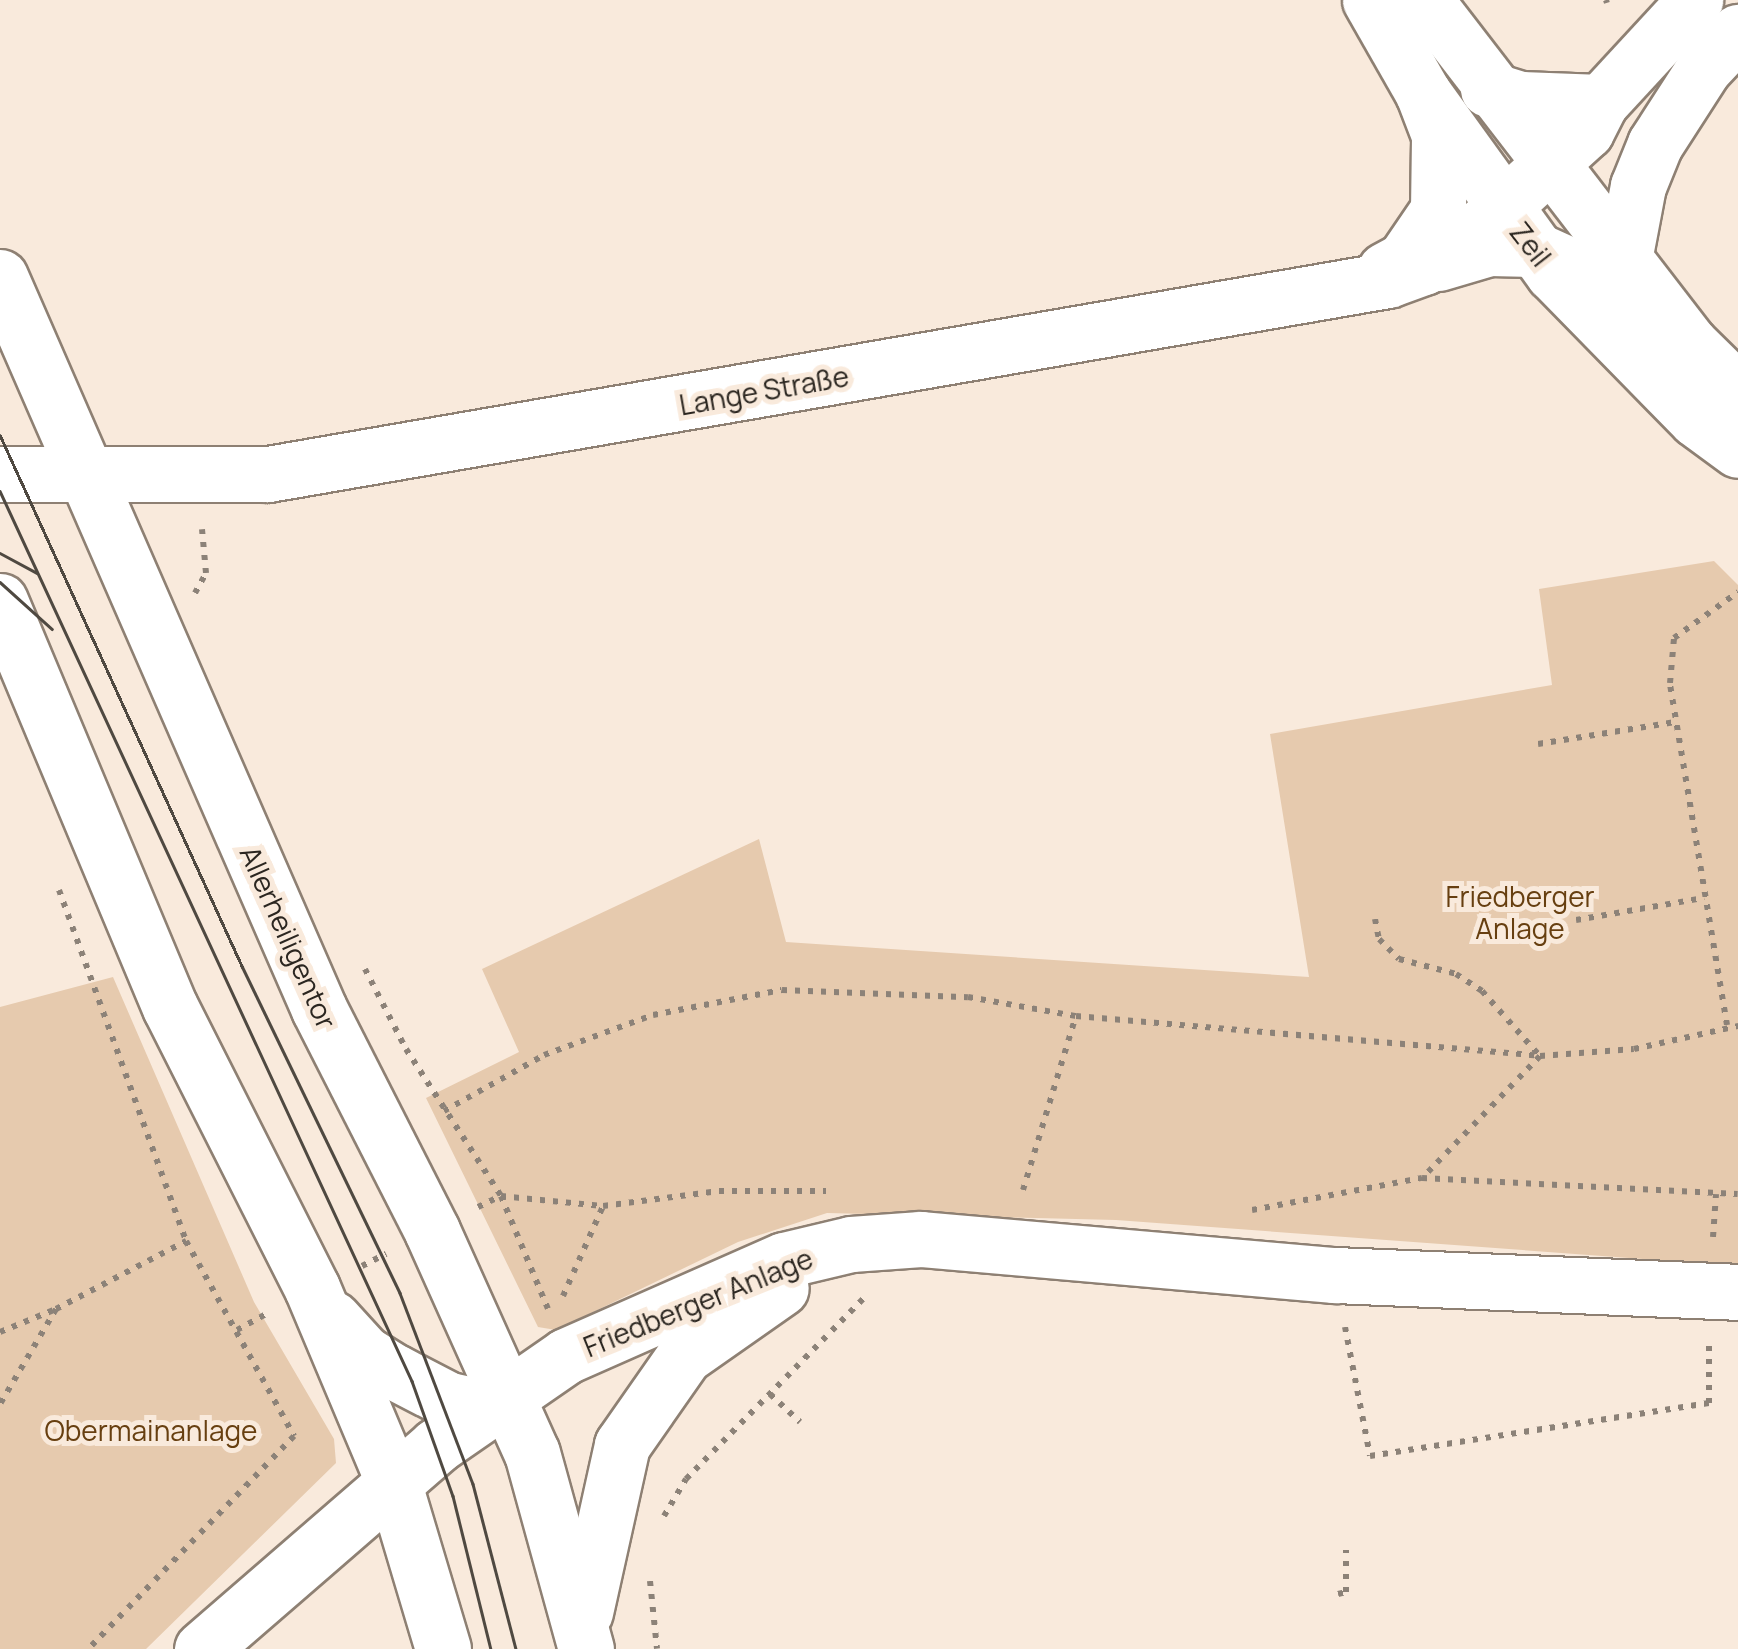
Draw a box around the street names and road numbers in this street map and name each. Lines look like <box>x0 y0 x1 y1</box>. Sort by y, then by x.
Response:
street label: Zeil <box>1503 215 1559 273</box>
street label: Lange Straße <box>677 359 851 421</box>
street label: Allerheiligentor <box>234 840 344 1034</box>
street label: Friedberger Anlage <box>578 1241 818 1363</box>

